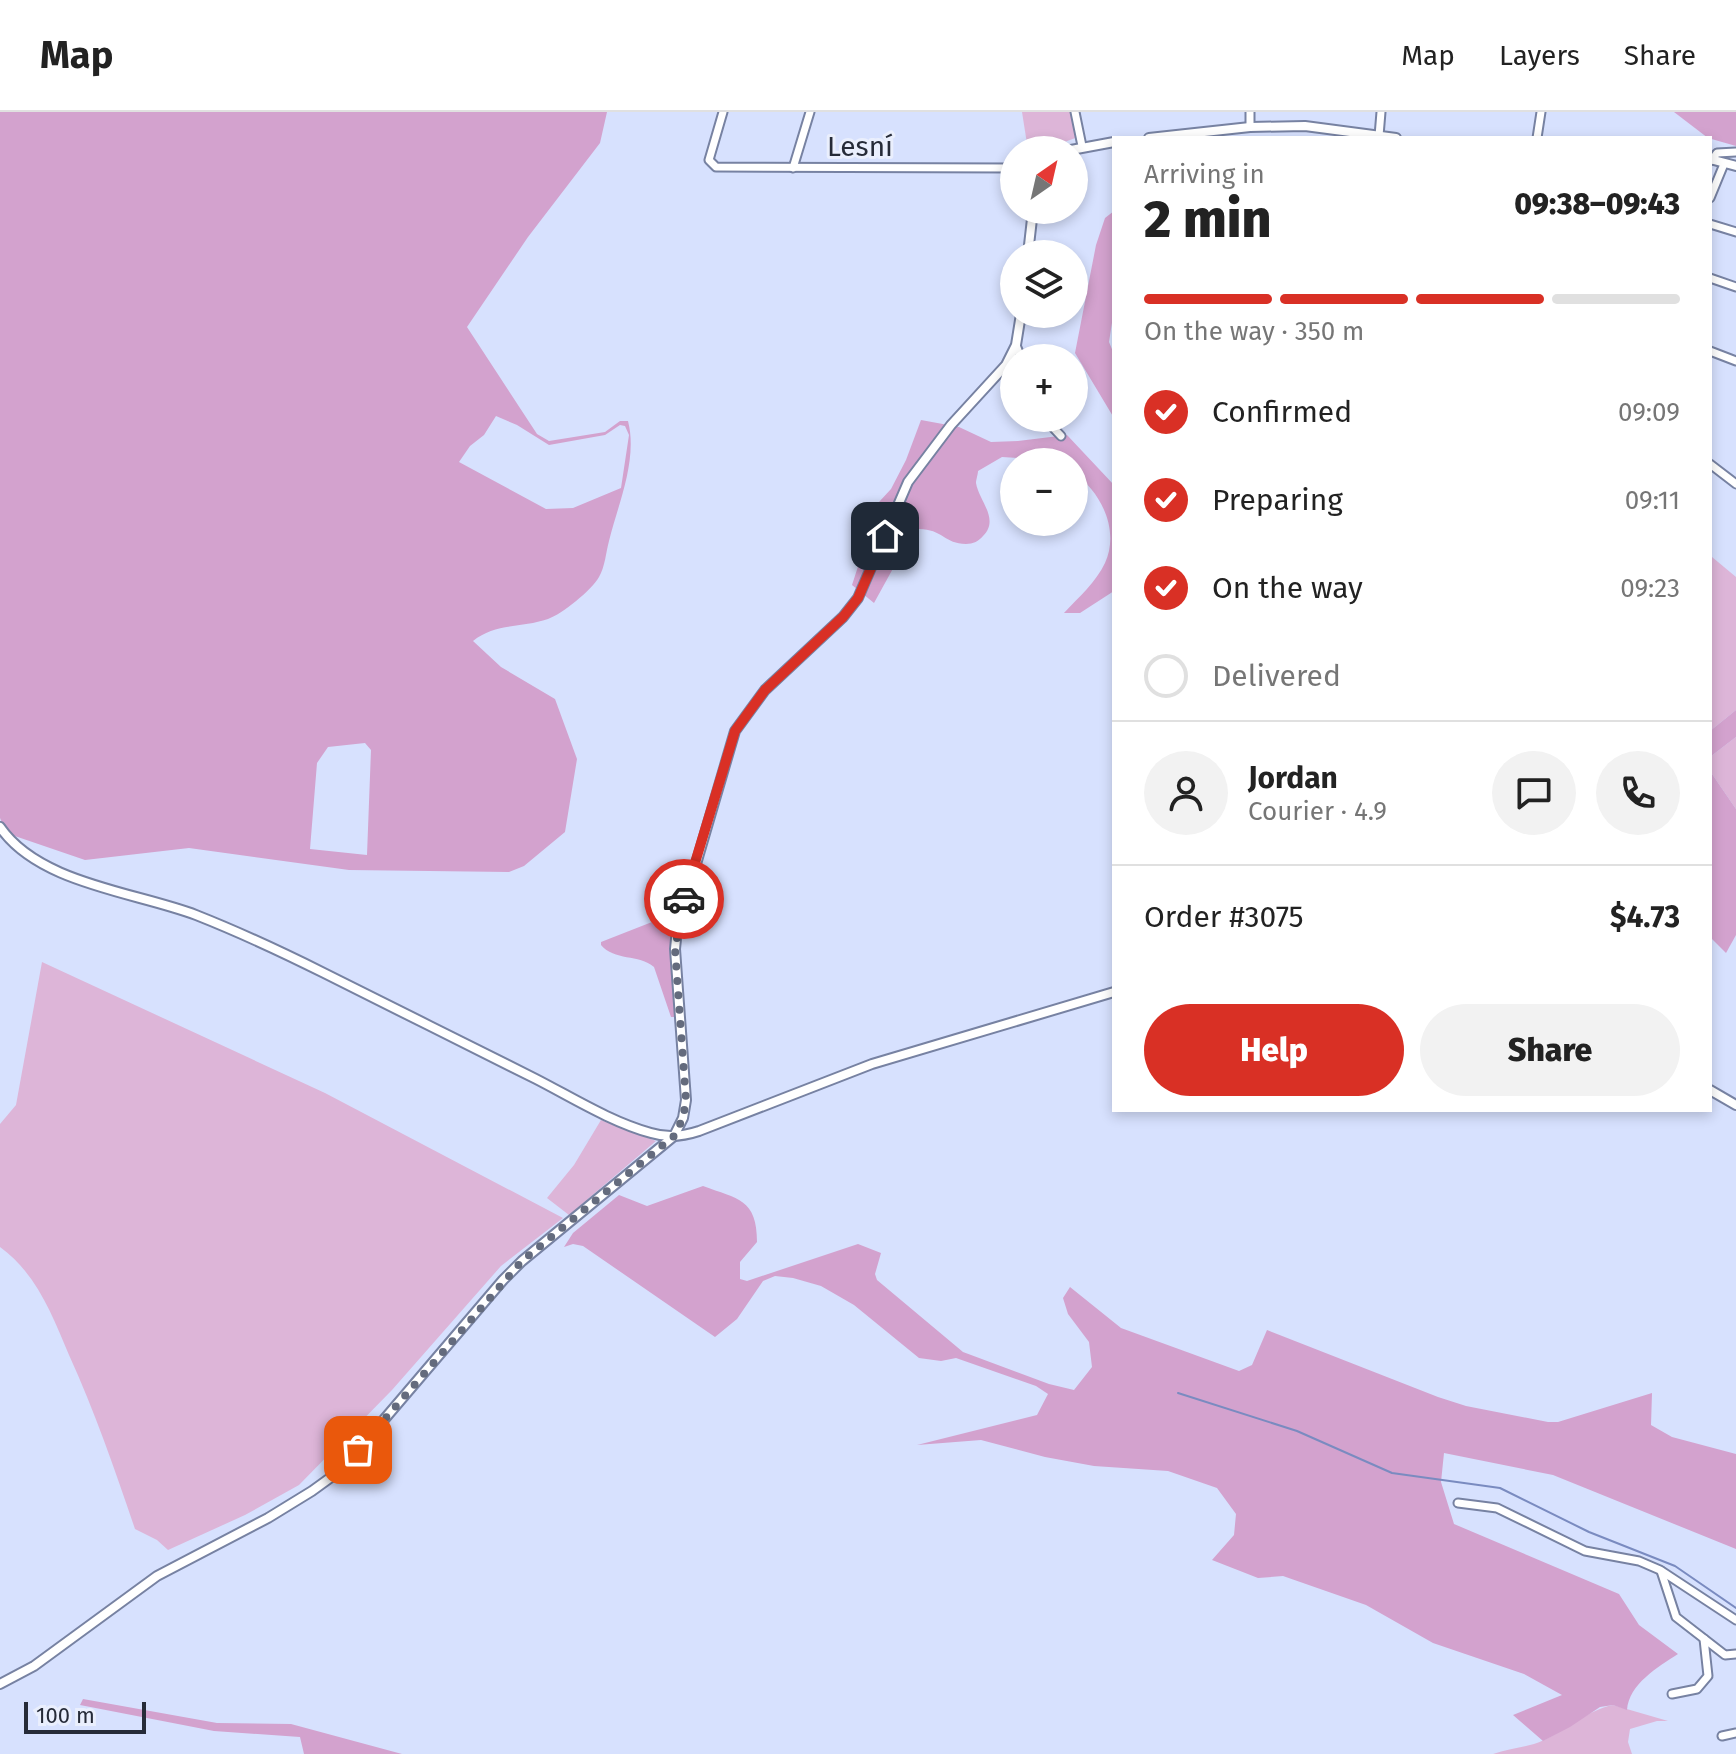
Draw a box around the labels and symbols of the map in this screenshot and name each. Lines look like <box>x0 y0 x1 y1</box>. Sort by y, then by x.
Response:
street label: Lesní <box>827 130 893 163</box>
north arrow <box>1000 136 1088 224</box>
pin <box>851 502 919 570</box>
courier <box>644 859 724 939</box>
pin <box>324 1416 392 1484</box>
scale bar <box>24 1698 146 1734</box>

